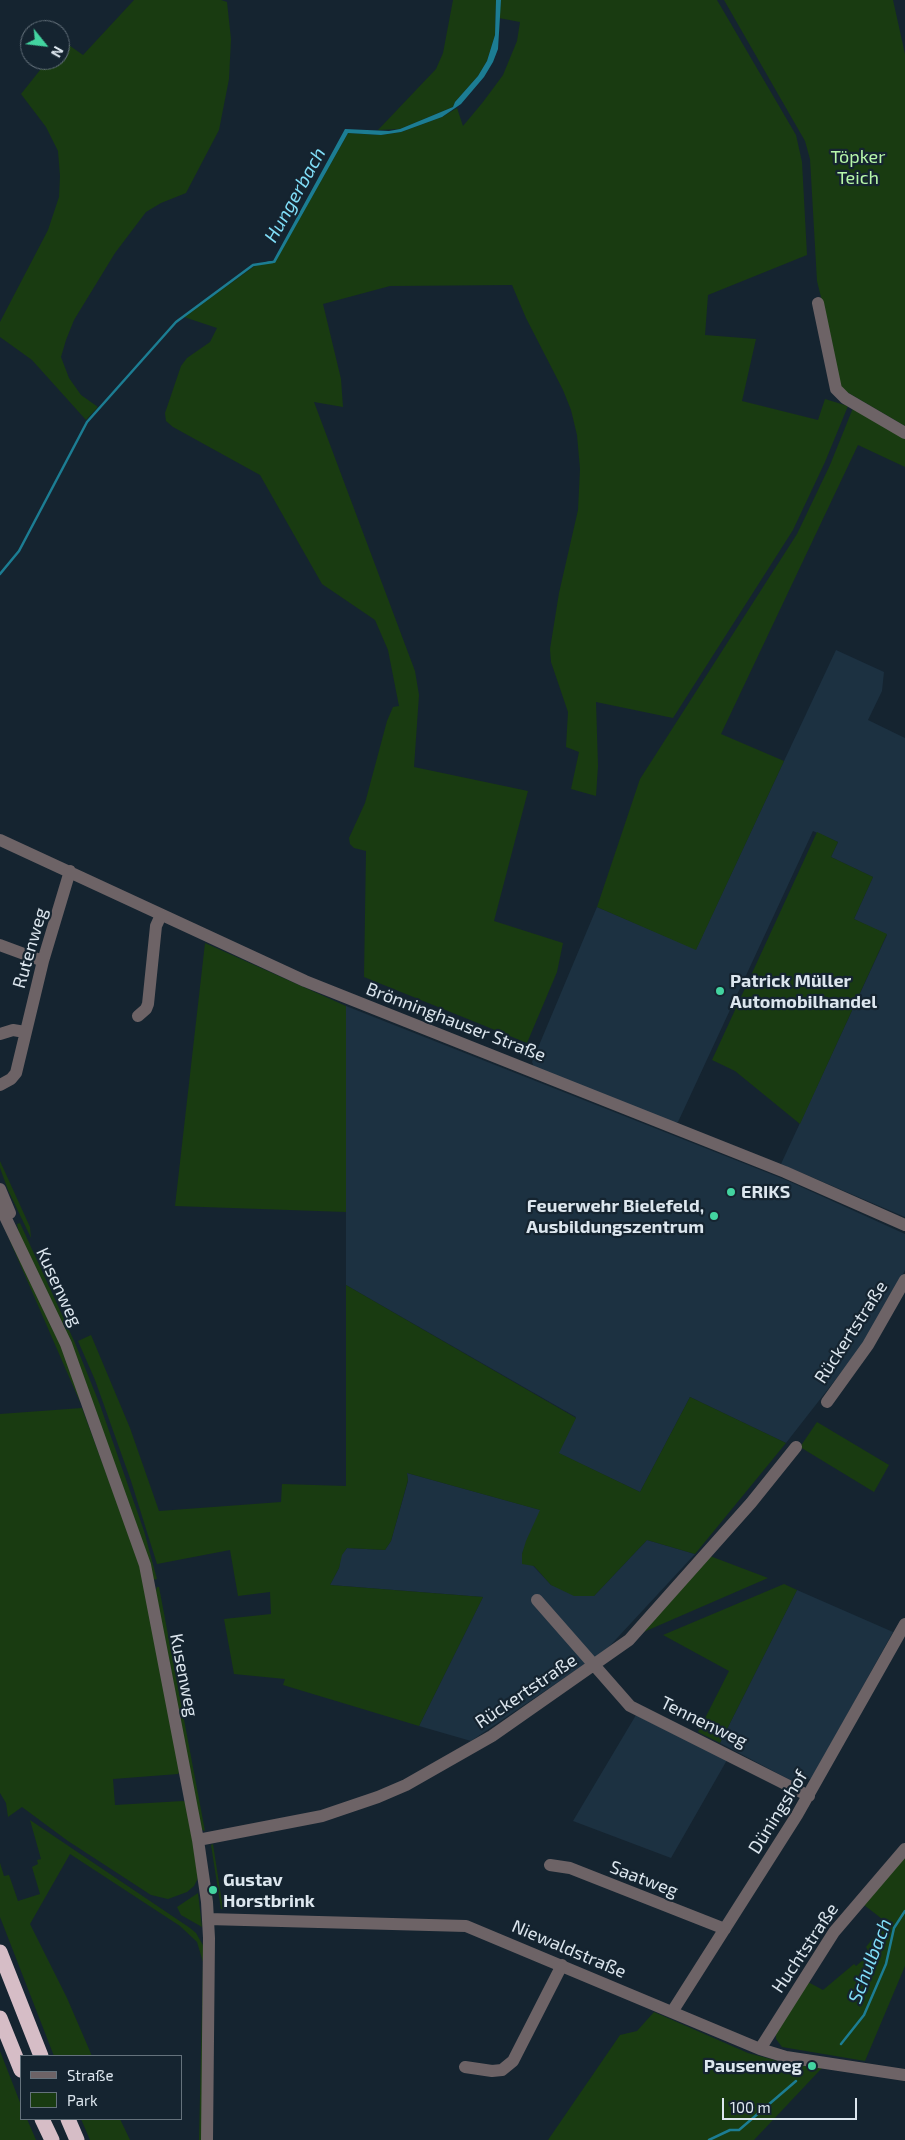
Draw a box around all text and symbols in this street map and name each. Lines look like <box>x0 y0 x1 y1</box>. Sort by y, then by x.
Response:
north arrow <box>20 20 70 70</box>
text: N <box>48 43 68 61</box>
water label: Hungerbach <box>260 144 330 246</box>
park label: Töpker Teich <box>831 146 885 188</box>
street label: Rutenweg <box>8 905 52 991</box>
place label: Patrick Müller Automobilhandel <box>730 970 877 1012</box>
street label: Brönninghauser Straße <box>363 978 549 1066</box>
marker: Patrick Müller Automobilhandel <box>714 985 726 997</box>
place label: ERIKS <box>741 1181 790 1203</box>
marker: ERIKS <box>725 1186 737 1198</box>
place label: Feuerwehr Bielefeld, Ausbildungszentrum <box>526 1195 704 1238</box>
marker: Feuerwehr Bielefeld, Ausbildungszentrum <box>708 1210 720 1222</box>
street label: Kusenweg <box>31 1244 87 1330</box>
street label: Rückertstraße <box>810 1277 892 1387</box>
street label: Kusenweg <box>165 1631 203 1719</box>
street label: Rückertstraße <box>471 1649 581 1733</box>
street label: Tennenweg <box>657 1692 751 1752</box>
street label: Düningshof <box>744 1766 812 1858</box>
street label: Saatweg <box>607 1856 681 1902</box>
place label: Gustav Horstbrink <box>223 1869 315 1912</box>
marker: Gustav Horstbrink <box>207 1884 219 1896</box>
street label: Huchtstraße <box>767 1899 843 1997</box>
street label: Niewaldstraße <box>509 1915 629 1983</box>
water label: Schulbach <box>843 1915 897 2007</box>
legend <box>20 2055 182 2120</box>
place label: Pausenweg <box>704 2055 802 2077</box>
marker: Pausenweg <box>806 2060 818 2072</box>
text: Straße <box>67 2066 113 2084</box>
scale bar <box>725 2088 860 2120</box>
text: Park <box>67 2091 98 2109</box>
text: 100 m <box>730 2098 771 2116</box>

